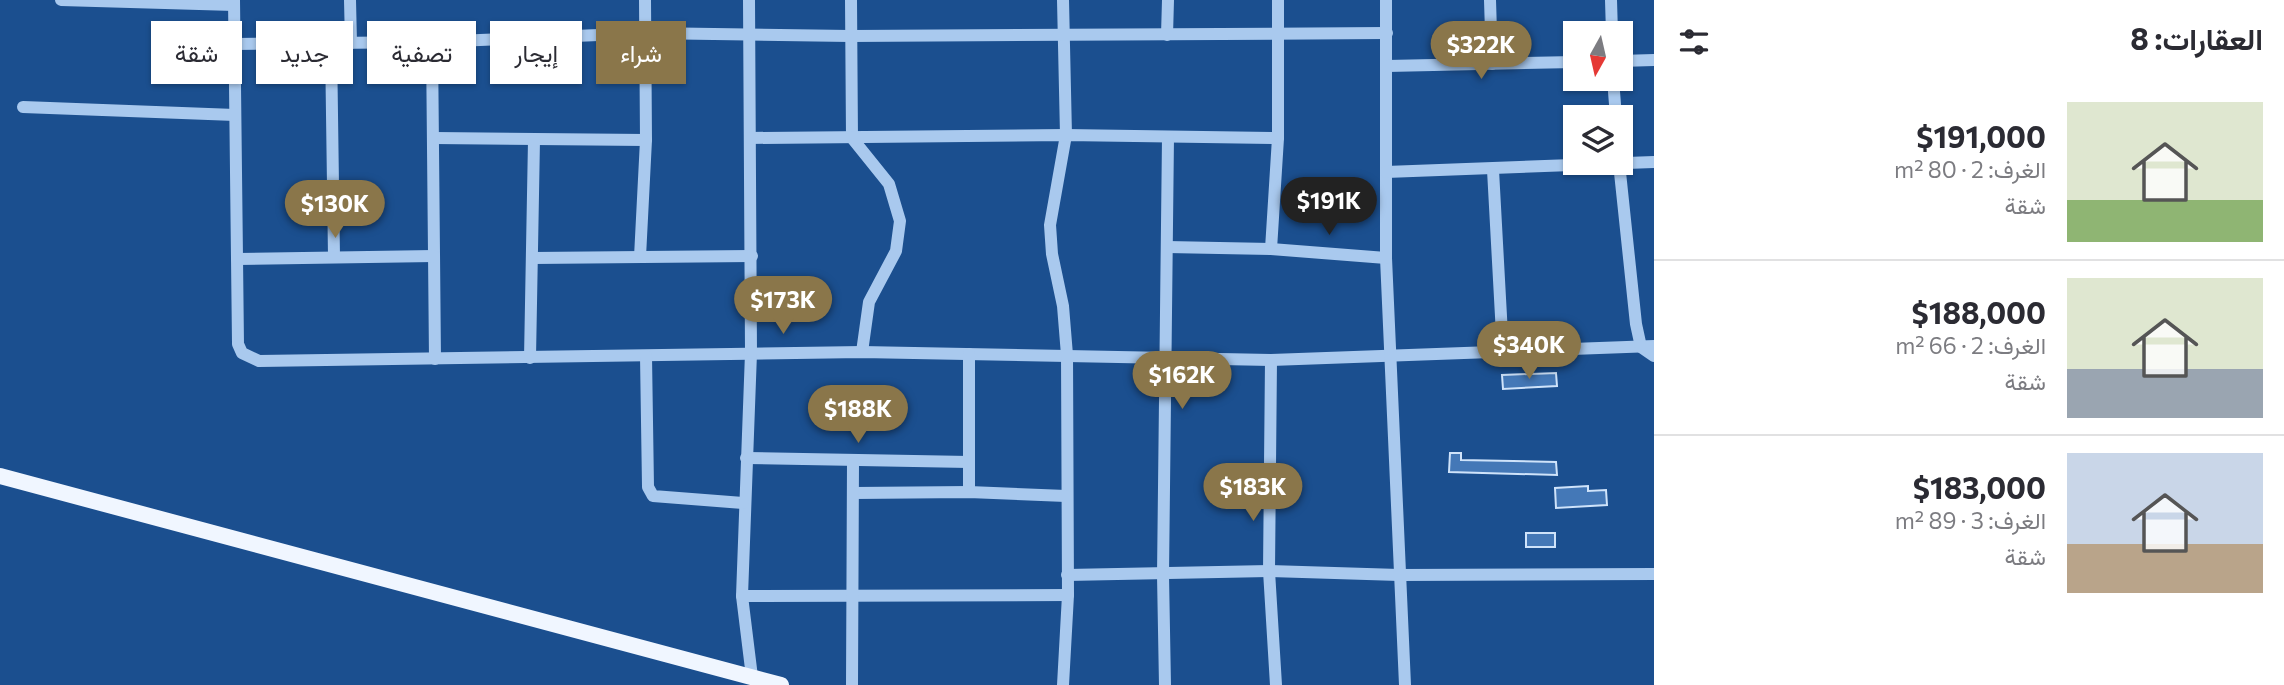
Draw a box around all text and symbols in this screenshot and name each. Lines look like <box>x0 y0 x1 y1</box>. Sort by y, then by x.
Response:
text: العقارات: 8 <box>2130 19 2263 56</box>
chip: شقة <box>151 21 242 84</box>
chip: جديد <box>256 21 353 84</box>
chip: تصفية <box>367 21 476 84</box>
chip: إيجار <box>490 21 582 84</box>
chip: شراء <box>596 21 686 84</box>
north arrow <box>1563 21 1633 91</box>
map controls <box>1563 21 1633 175</box>
pin: $322K <box>1432 22 1530 81</box>
icon: filters <box>1675 23 1713 61</box>
text: $322K <box>1447 30 1515 58</box>
button: layers <box>1563 105 1633 175</box>
text: $191,000 <box>1916 117 2046 154</box>
icon: home <box>2123 130 2207 214</box>
text: الغرف: 2 · 80 m² <box>1894 155 2046 183</box>
pin: $191K <box>1280 177 1378 237</box>
pin: $130K <box>286 180 384 240</box>
text: $191K <box>1297 186 1361 214</box>
text: $130K <box>301 189 369 217</box>
text: شقة <box>2004 191 2046 219</box>
pin: $173K <box>734 276 832 336</box>
text: $173K <box>750 285 816 313</box>
text: $188,000 <box>1912 293 2046 330</box>
icon: home <box>2123 306 2207 390</box>
pin: $340K <box>1480 322 1578 381</box>
text: $340K <box>1493 330 1565 358</box>
text: الغرف: 2 · 66 m² <box>1895 331 2046 359</box>
pin: $162K <box>1133 352 1231 411</box>
text: $162K <box>1149 360 1215 388</box>
text: شقة <box>2004 367 2046 395</box>
pin: $188K <box>809 386 907 445</box>
text: $188K <box>824 394 892 422</box>
pin: $183K <box>1204 463 1302 523</box>
text: $183,000 <box>1913 468 2046 505</box>
text: $183K <box>1219 472 1287 500</box>
icon: home <box>2123 481 2207 565</box>
text: الغرف: 3 · 89 m² <box>1895 506 2046 534</box>
text: شقة <box>2004 542 2046 570</box>

